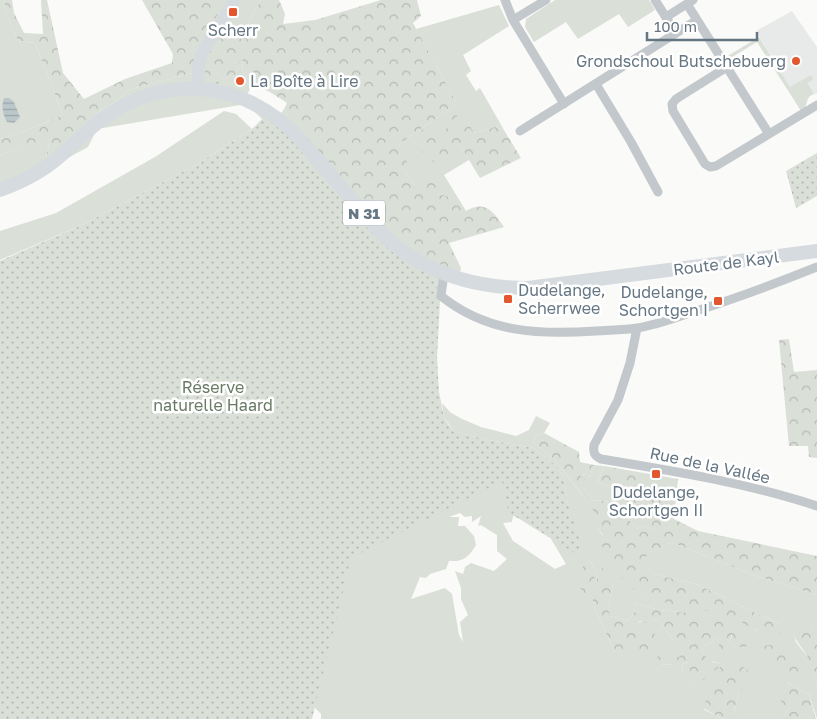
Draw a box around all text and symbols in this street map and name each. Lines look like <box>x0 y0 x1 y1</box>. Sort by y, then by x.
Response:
marker: Scherr <box>227 6 239 18</box>
scale bar <box>647 10 757 42</box>
text: 100 m <box>654 17 697 35</box>
place label: Scherr <box>208 20 258 40</box>
place label: Grondschoul Butschebuerg <box>576 51 786 71</box>
marker: Grondschoul Butschebuerg <box>790 55 802 67</box>
place label: La Boîte à Lire <box>250 71 358 91</box>
marker: La Boîte à Lire <box>234 75 246 87</box>
road number: N 31 <box>343 200 385 226</box>
street label: Route de Kayl <box>672 247 780 279</box>
place label: Dudelange, Scherrwee <box>518 280 606 318</box>
place label: Dudelange, Schortgen I <box>619 282 708 320</box>
marker: Dudelange, Scherrwee <box>502 293 514 305</box>
marker: Dudelange, Schortgen I <box>712 295 724 307</box>
park label: Réserve naturelle Haard <box>153 377 273 415</box>
street label: Rue de la Vallée <box>648 443 772 487</box>
marker: Dudelange, Schortgen II <box>650 468 662 480</box>
place label: Dudelange, Schortgen II <box>609 482 703 520</box>

